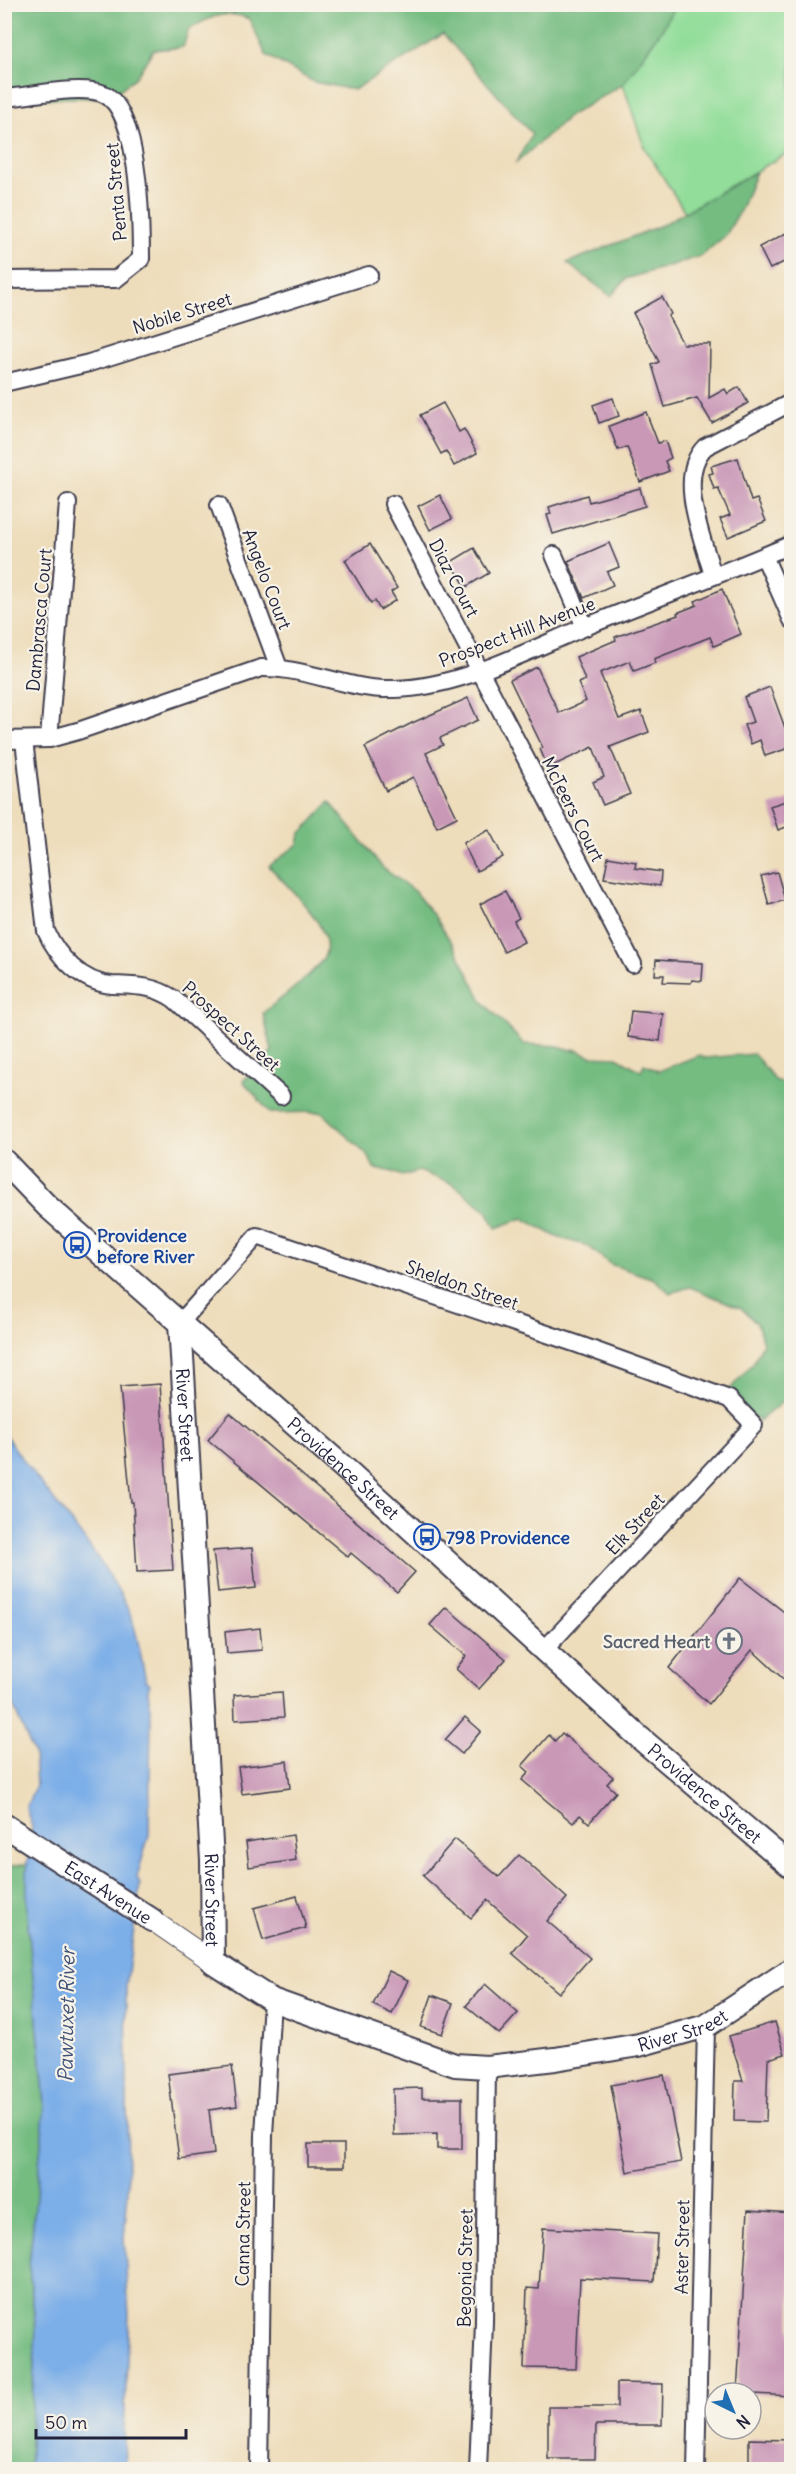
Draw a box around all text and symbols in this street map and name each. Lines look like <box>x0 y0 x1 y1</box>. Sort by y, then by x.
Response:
street label: Penta Street <box>100 142 132 242</box>
street label: Nobile Street <box>130 287 234 339</box>
street label: Angelo Court <box>237 525 297 633</box>
street label: Diaz Court <box>424 535 484 621</box>
street label: Dambrasca Court <box>21 547 57 693</box>
street label: Prospect Hill Avenue <box>436 592 598 672</box>
street label: McTeers Court <box>537 753 609 865</box>
street label: Prospect Street <box>177 976 285 1076</box>
place label: Providence before River <box>97 1224 195 1268</box>
bus stop icon: Providence before River <box>62 1230 92 1260</box>
street label: Sheldon Street <box>403 1255 521 1315</box>
street label: River Street <box>171 1367 200 1462</box>
street label: Providence Street <box>283 1412 404 1524</box>
street label: Elk Street <box>601 1488 669 1560</box>
bus stop icon: 798 Providence <box>412 1522 442 1552</box>
place label: 798 Providence <box>446 1526 570 1549</box>
church icon: Sacred Heart <box>714 1626 744 1656</box>
place label: Sacred Heart <box>603 1630 711 1653</box>
street label: Providence Street <box>643 1738 767 1848</box>
street label: River Street <box>200 1853 224 1947</box>
street label: East Avenue <box>60 1855 156 1929</box>
water label: Pawtuxet River <box>52 1945 80 2082</box>
street label: River Street <box>635 2004 732 2056</box>
street label: Canna Street <box>231 2181 255 2287</box>
street label: Aster Street <box>670 2199 694 2295</box>
street label: Begonia Street <box>452 2208 478 2328</box>
north arrow <box>703 2381 763 2441</box>
scale bar <box>36 2402 186 2440</box>
text: 50 m <box>45 2411 87 2434</box>
text: N <box>732 2411 754 2433</box>

